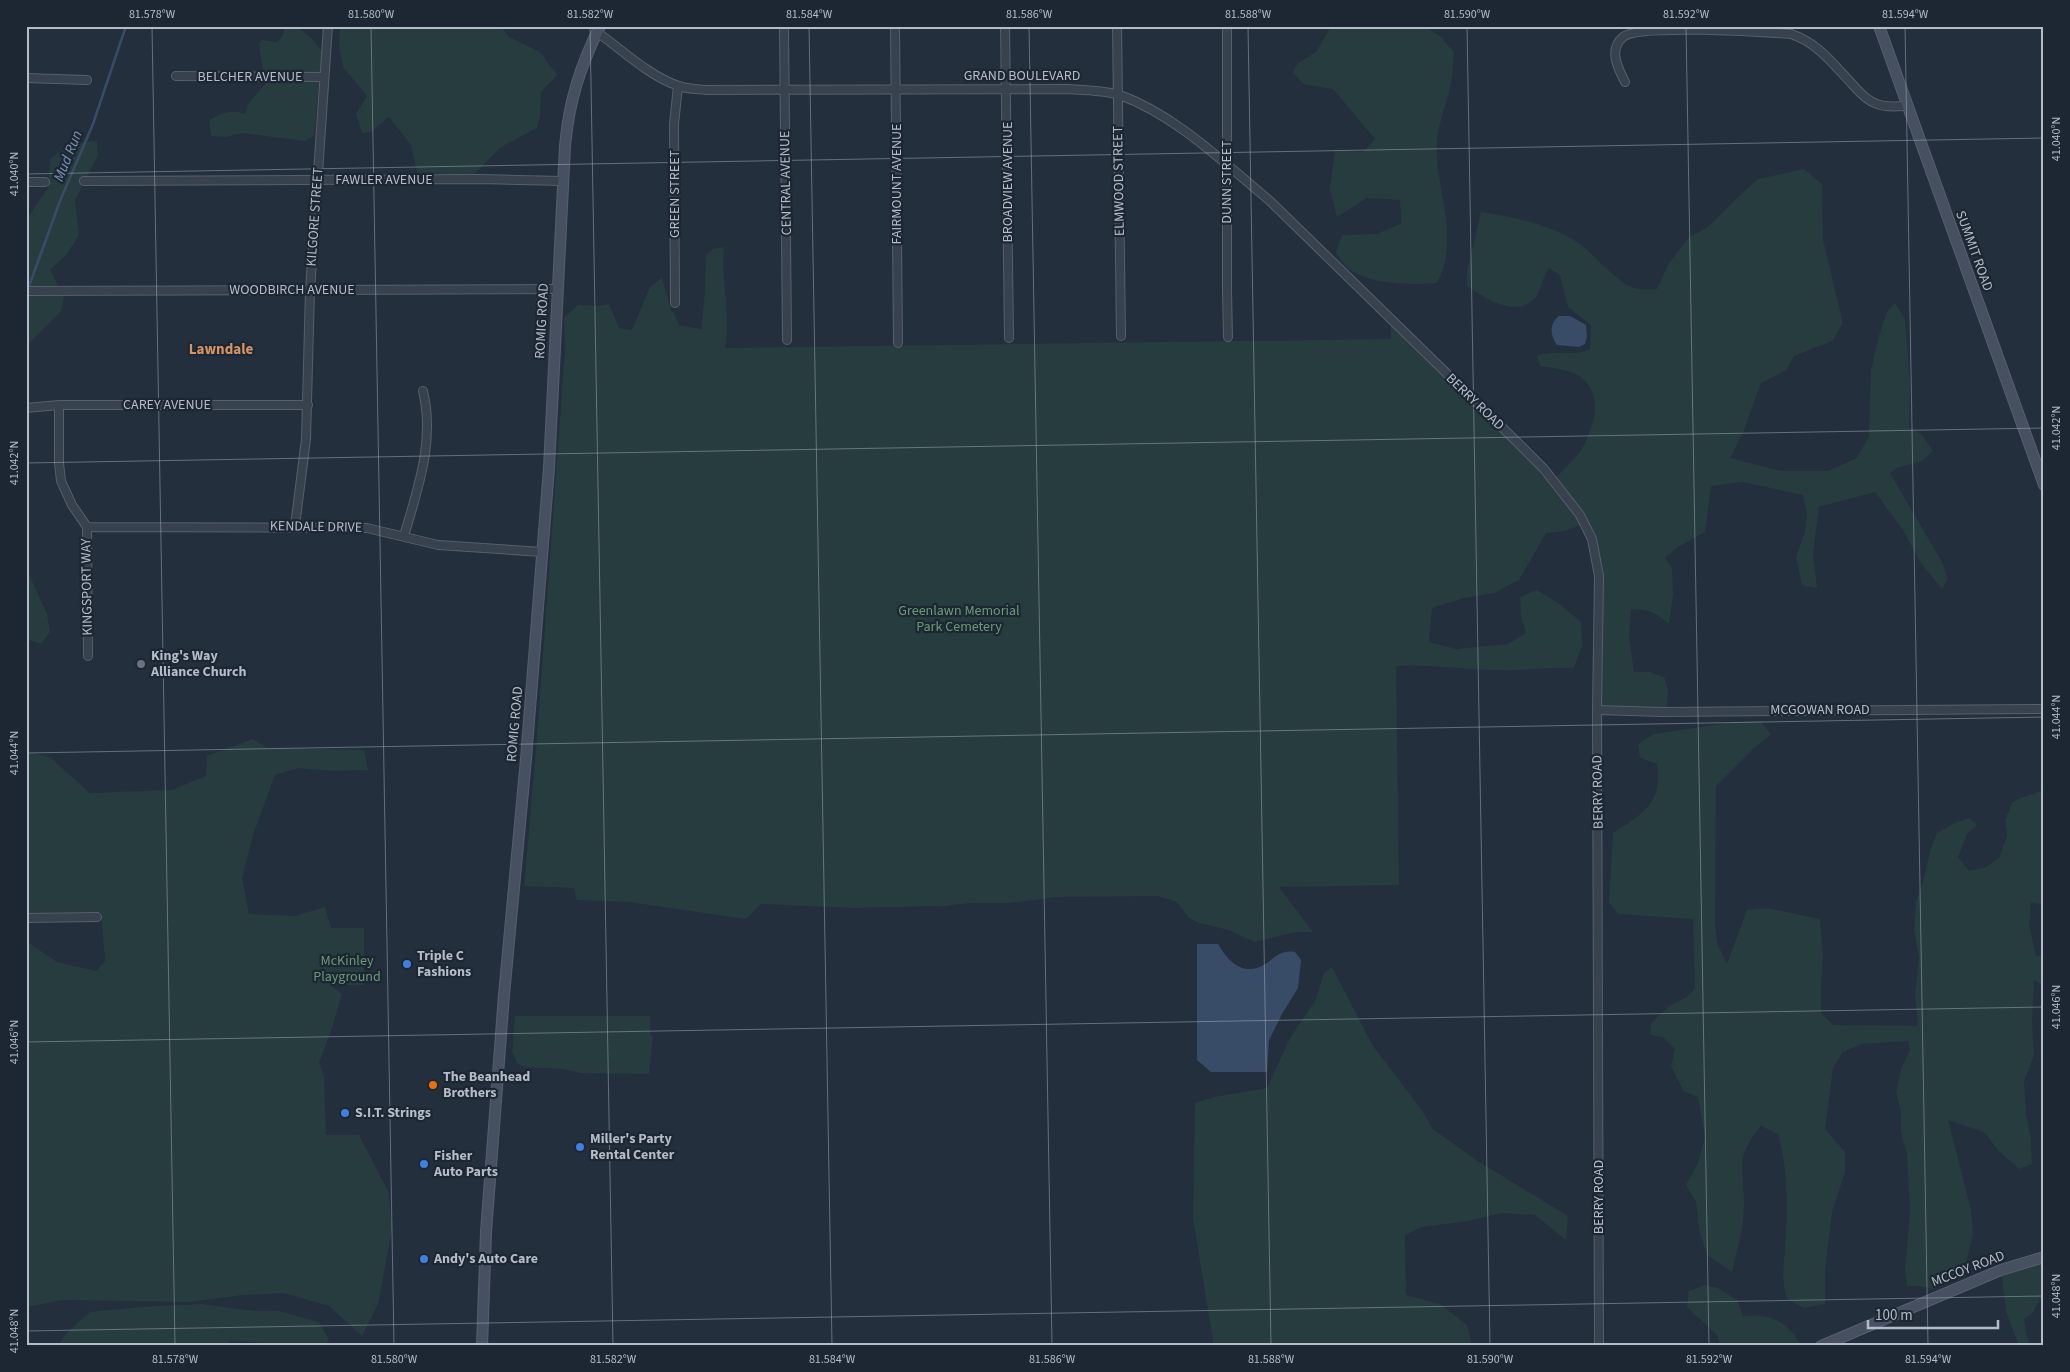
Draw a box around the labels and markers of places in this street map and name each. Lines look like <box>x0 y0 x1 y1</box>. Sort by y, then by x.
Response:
place label: King's Way Alliance Church <box>150 646 247 682</box>
marker: King's Way Alliance Church <box>135 658 147 670</box>
place label: Triple C Fashions <box>417 946 471 982</box>
marker: Triple C Fashions <box>401 958 413 970</box>
place label: The Beanhead Brothers <box>443 1067 530 1103</box>
marker: The Beanhead Brothers <box>427 1079 439 1091</box>
place label: S.I.T. Strings <box>355 1103 431 1123</box>
marker: S.I.T. Strings <box>339 1107 351 1119</box>
place label: Miller's Party Rental Center <box>590 1129 675 1165</box>
marker: Miller's Party Rental Center <box>574 1141 586 1153</box>
place label: Fisher Auto Parts <box>433 1146 498 1182</box>
marker: Fisher Auto Parts <box>418 1158 430 1170</box>
place label: Andy's Auto Care <box>433 1249 538 1269</box>
marker: Andy's Auto Care <box>418 1253 430 1265</box>

